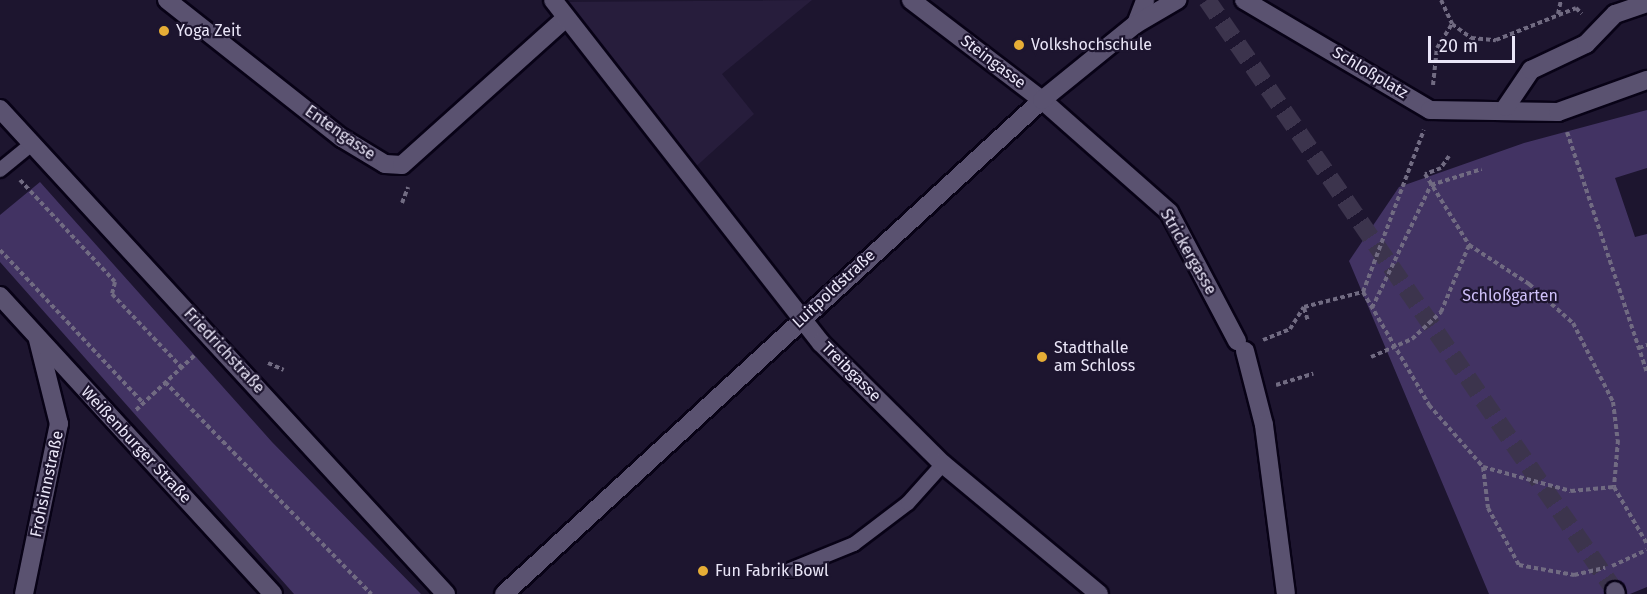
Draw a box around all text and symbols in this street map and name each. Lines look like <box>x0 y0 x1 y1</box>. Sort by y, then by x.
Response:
place label: Yoga Zeit <box>176 21 241 41</box>
marker: Yoga Zeit <box>157 24 171 38</box>
scale bar <box>1431 24 1518 62</box>
street label: Steingasse <box>957 31 1029 93</box>
place label: Volkshochschule <box>1031 35 1152 55</box>
text: 20 m <box>1439 35 1478 57</box>
marker: Volkshochschule <box>1012 38 1026 52</box>
street label: Schloßplatz <box>1329 43 1411 103</box>
street label: Entengasse <box>301 102 379 164</box>
street label: Strickergasse <box>1156 206 1220 298</box>
street label: Luitpoldstraße <box>789 246 879 332</box>
park label: Schloßgarten <box>1462 286 1558 306</box>
street label: Friedrichstraße <box>180 304 268 398</box>
street label: Treibgasse <box>817 338 885 406</box>
place label: Stadthalle am Schloss <box>1054 338 1135 376</box>
marker: Stadthalle am Schloss <box>1035 350 1049 364</box>
street label: Weißenburger Straße <box>77 383 195 507</box>
street label: Frohsinnstraße <box>26 429 68 539</box>
place label: Fun Fabrik Bowl <box>715 561 829 581</box>
marker: Fun Fabrik Bowl <box>696 564 710 578</box>

